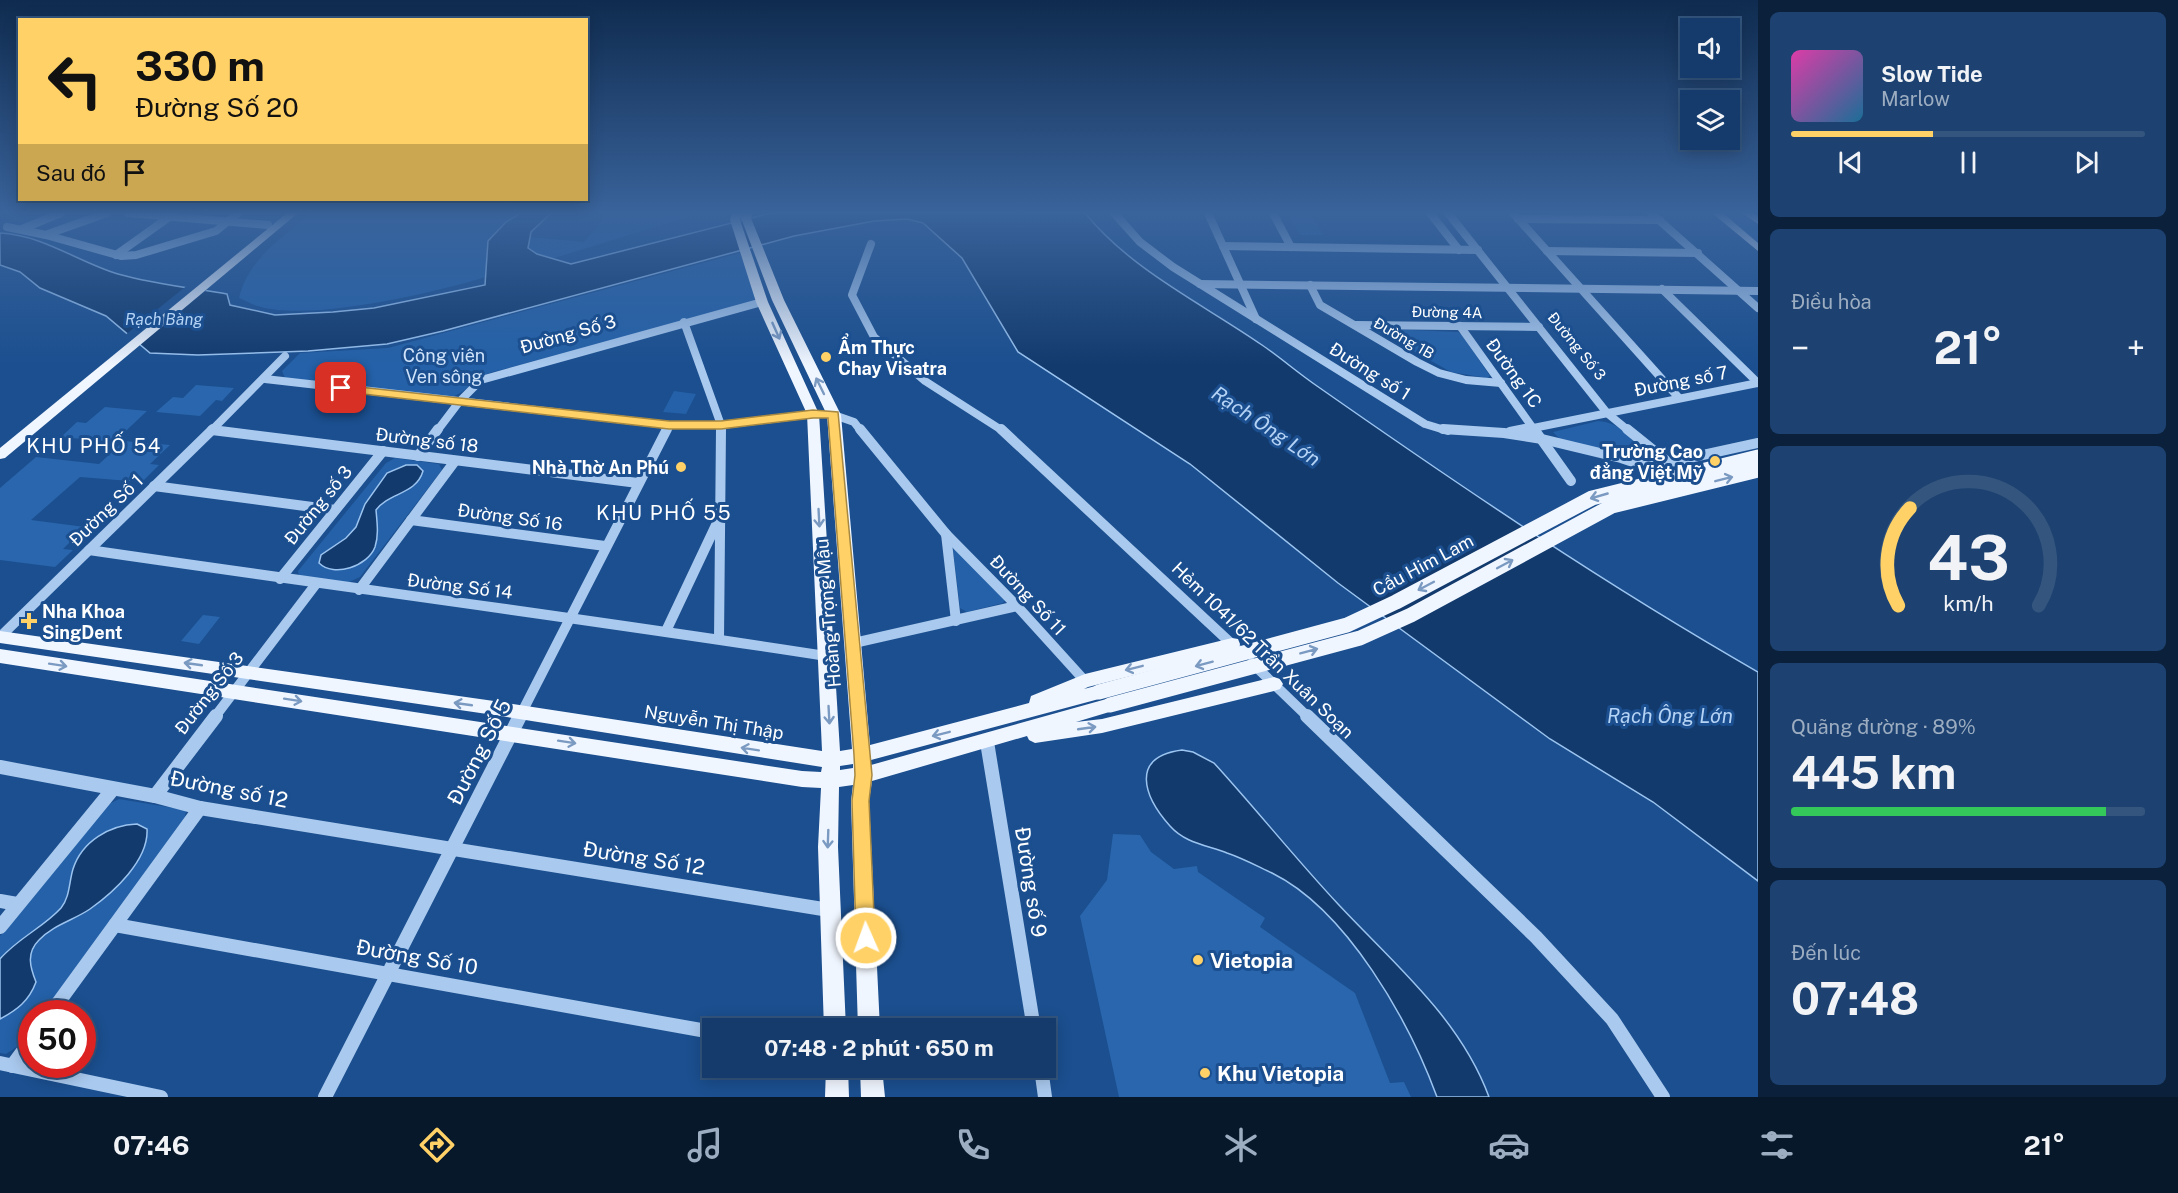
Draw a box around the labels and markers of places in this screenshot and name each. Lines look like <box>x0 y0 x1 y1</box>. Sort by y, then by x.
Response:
place label: Ẩm Thực Chay Visatra <box>838 333 947 379</box>
marker: Ẩm Thực Chay Visatra <box>819 350 833 364</box>
pin <box>315 362 366 413</box>
place label: Trường Cao đẳng Việt Mỹ <box>1590 441 1703 483</box>
marker: Trường Cao đẳng Việt Mỹ <box>1708 454 1722 468</box>
place label: Nhà Thờ An Phú <box>532 457 669 478</box>
marker: Nhà Thờ An Phú <box>674 460 688 474</box>
place label: Nha Khoa SingDent <box>42 601 125 643</box>
marker: Nha Khoa SingDent <box>20 612 38 630</box>
place label: Vietopia <box>1210 948 1293 973</box>
marker: Vietopia <box>1191 953 1205 967</box>
place label: Khu Vietopia <box>1217 1061 1344 1086</box>
marker: Khu Vietopia <box>1198 1066 1212 1080</box>

